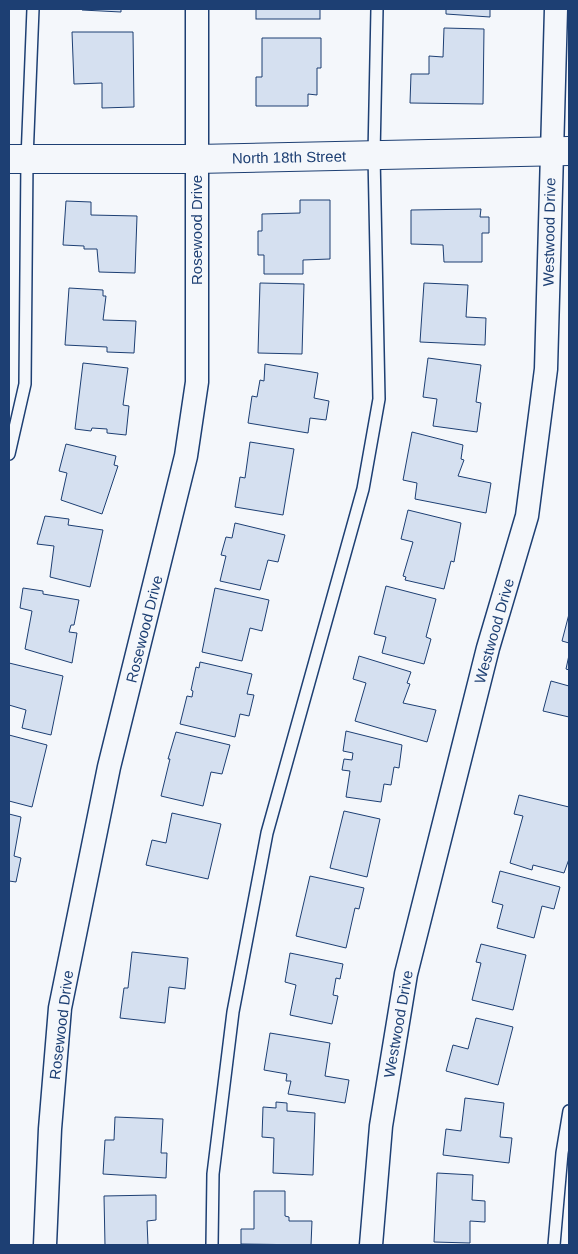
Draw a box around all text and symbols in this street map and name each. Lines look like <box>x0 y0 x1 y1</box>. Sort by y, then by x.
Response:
street label: North 18th Street <box>232 147 347 166</box>
street label: Rosewood Drive <box>188 175 205 285</box>
street label: Westwood Drive <box>540 177 558 287</box>
street label: Rosewood Drive <box>122 574 166 684</box>
street label: Westwood Drive <box>471 576 517 686</box>
street label: Rosewood Drive <box>46 969 76 1081</box>
street label: Westwood Drive <box>380 969 416 1079</box>

